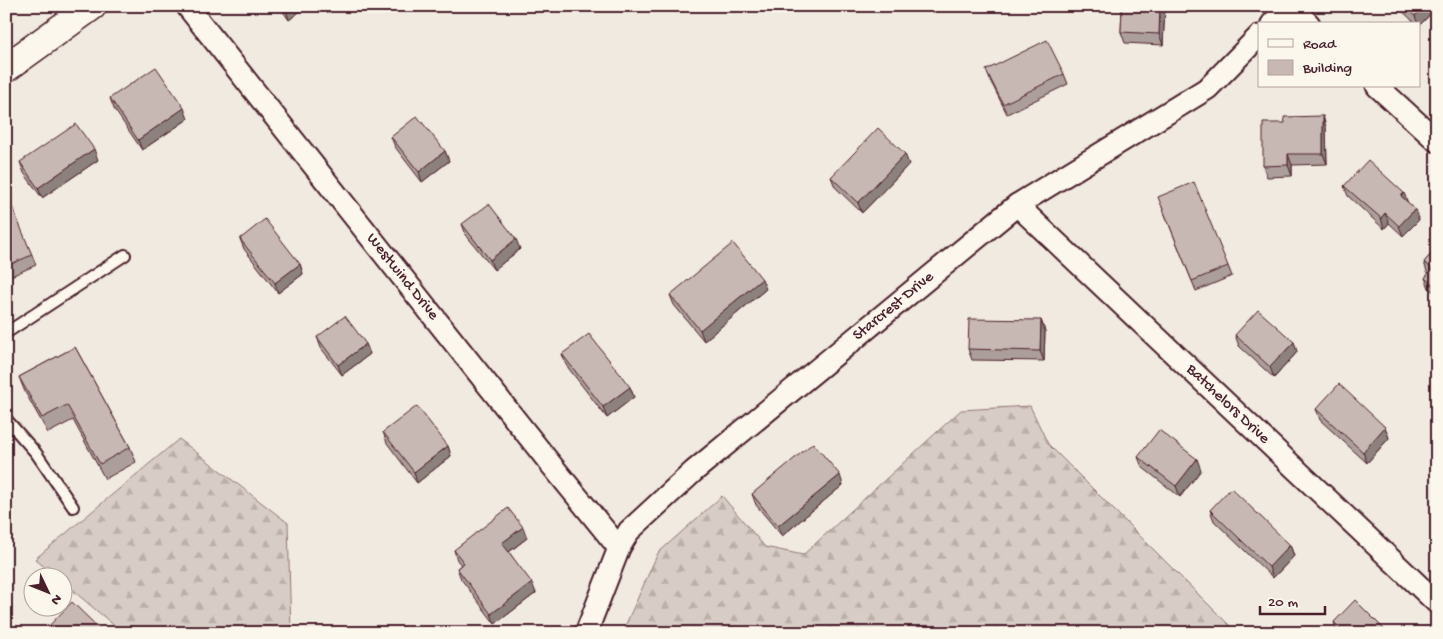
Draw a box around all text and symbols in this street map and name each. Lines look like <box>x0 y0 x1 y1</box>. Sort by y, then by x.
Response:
legend <box>1258 22 1420 88</box>
text: Road <box>1303 36 1337 54</box>
text: Building <box>1302 60 1352 78</box>
street label: Westwind Drive <box>362 230 443 325</box>
street label: Starcrest Drive <box>849 267 938 345</box>
street label: Batchelors Drive <box>1181 360 1274 449</box>
north arrow <box>22 566 72 616</box>
scale bar <box>1260 584 1326 616</box>
text: N <box>46 590 65 608</box>
text: 20 m <box>1268 594 1298 612</box>

